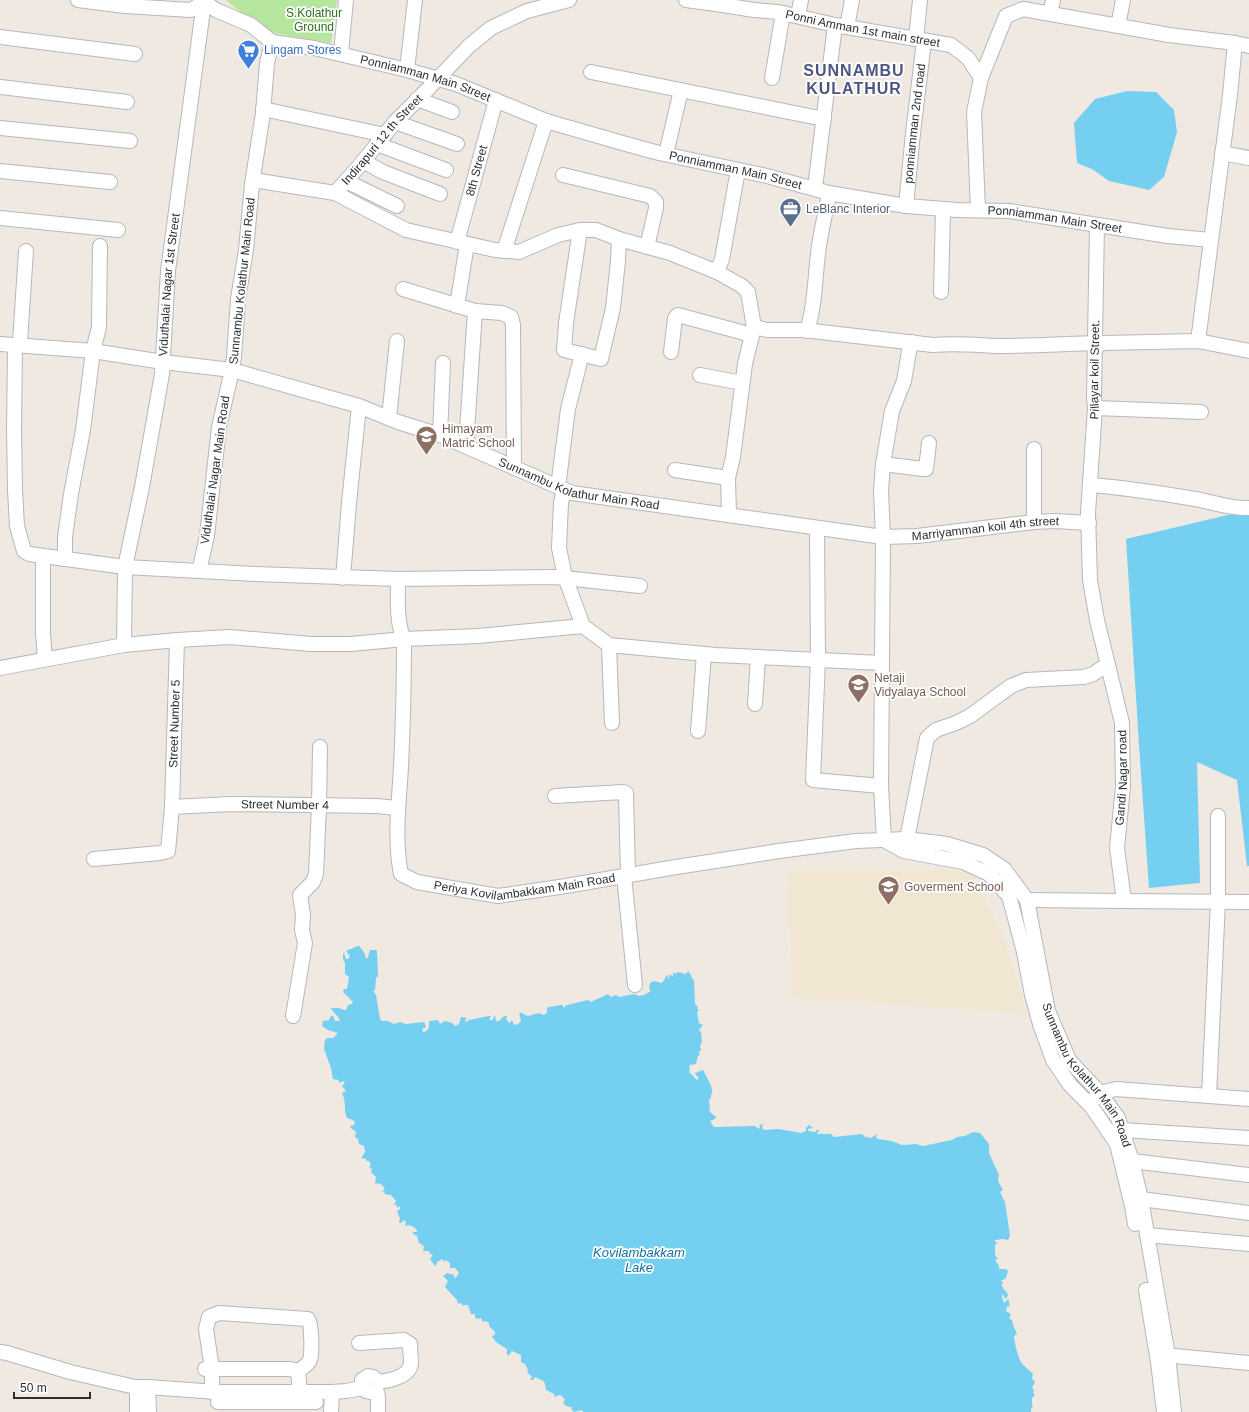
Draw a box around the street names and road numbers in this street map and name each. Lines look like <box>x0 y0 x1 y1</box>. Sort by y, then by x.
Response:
street label: Ponni Amman 1st main street <box>784 7 942 50</box>
street label: Ponniamman Main Street <box>359 52 493 105</box>
street label: ponniamman 2nd road <box>901 63 928 184</box>
street label: Indirapuri 12 th Street <box>339 91 426 188</box>
street label: 8th Street <box>463 143 490 198</box>
street label: Ponniamman Main Street <box>668 148 804 192</box>
street label: Sunnambu Kolathur Main Road <box>226 197 258 365</box>
street label: Ponniamman Main Street <box>987 204 1123 236</box>
street label: Viduthalai Nagar 1st Street <box>156 212 183 357</box>
street label: Pillayar koil Street. <box>1087 320 1102 420</box>
street label: Viduthalai Nagar Main Road <box>198 395 232 545</box>
street label: Sunnambu Kolathur Main Road <box>496 455 660 512</box>
street label: Marriyamman koil 4th street <box>912 514 1060 543</box>
street label: Street Number 5 <box>166 679 183 768</box>
street label: Gandi Nagar road <box>1112 730 1130 826</box>
street label: Street Number 4 <box>241 797 329 812</box>
street label: Periya Kovilambakkam Main Road <box>433 871 616 903</box>
street label: Sunnambu Kolathur Main Road <box>1040 1002 1134 1149</box>

